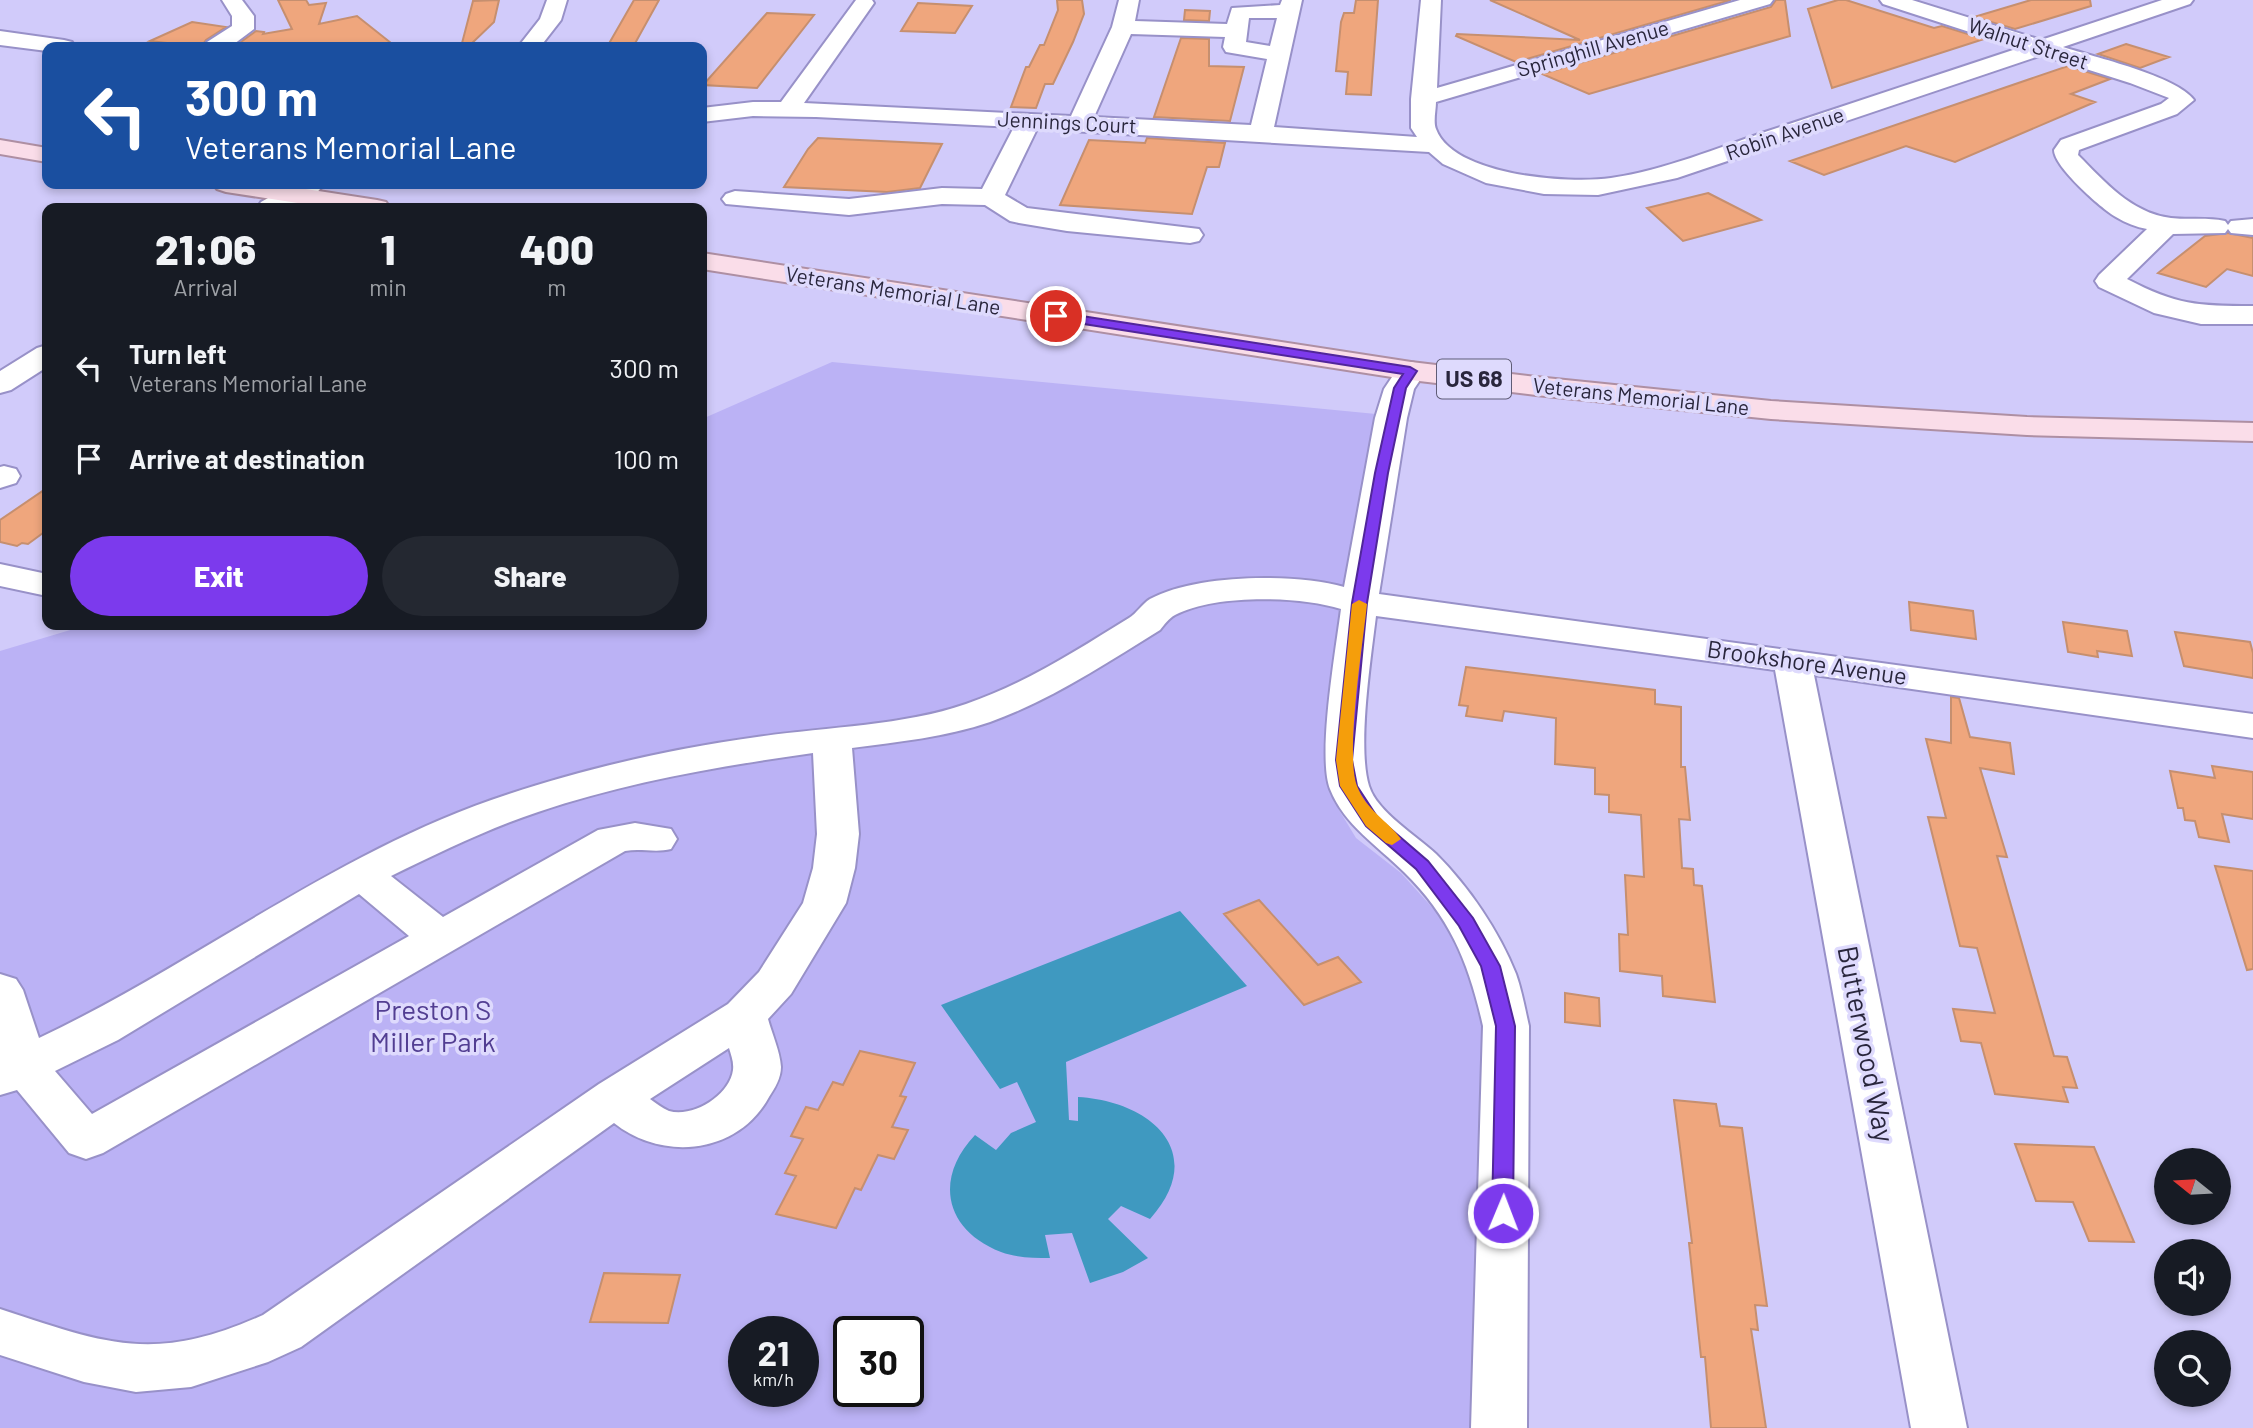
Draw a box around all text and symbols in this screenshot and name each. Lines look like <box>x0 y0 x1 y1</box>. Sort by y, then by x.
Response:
street label: Walnut Street <box>1965 11 2092 74</box>
street label: Springhill Avenue <box>1514 14 1671 81</box>
text: 300 m <box>185 67 318 126</box>
icon: left <box>70 70 161 161</box>
street label: Robin Avenue <box>1722 101 1847 164</box>
street label: Jennings Court <box>997 105 1137 138</box>
text: Veterans Memorial Lane <box>185 127 516 165</box>
text: 21:06 <box>155 223 256 273</box>
text: 1 <box>381 223 395 273</box>
text: 400 <box>520 223 594 273</box>
street label: Veterans Memorial Lane <box>784 260 1003 319</box>
text: Arrival <box>174 273 238 301</box>
text: min <box>369 273 407 301</box>
text: m <box>547 273 566 301</box>
pin <box>1026 286 1086 346</box>
icon: arrive <box>1037 297 1075 335</box>
text: Turn left <box>129 338 227 369</box>
icon: left <box>70 349 108 387</box>
text: 300 m <box>610 352 679 383</box>
road number: US 68 <box>1437 360 1511 398</box>
text: Veterans Memorial Lane <box>129 369 367 397</box>
street label: Veterans Memorial Lane <box>1532 372 1751 419</box>
icon: arrive <box>70 440 108 478</box>
text: Arrive at destination <box>129 443 365 474</box>
text: 100 m <box>614 443 679 474</box>
button: Exit <box>70 536 368 616</box>
button: Share <box>382 536 679 616</box>
street label: Brookshore Avenue <box>1705 633 1909 690</box>
street label: Butterwood Way <box>1831 943 1903 1145</box>
park label: Preston S Miller Park <box>370 992 496 1058</box>
north arrow <box>2154 1148 2231 1225</box>
map controls <box>2154 1148 2231 1407</box>
position arrow <box>1466 1176 1540 1250</box>
button: sound <box>2154 1239 2231 1316</box>
speed limit sign: 30 <box>833 1316 924 1407</box>
button: search <box>2154 1330 2231 1407</box>
text: 21 <box>758 1331 789 1373</box>
text: km/h <box>753 1368 794 1390</box>

